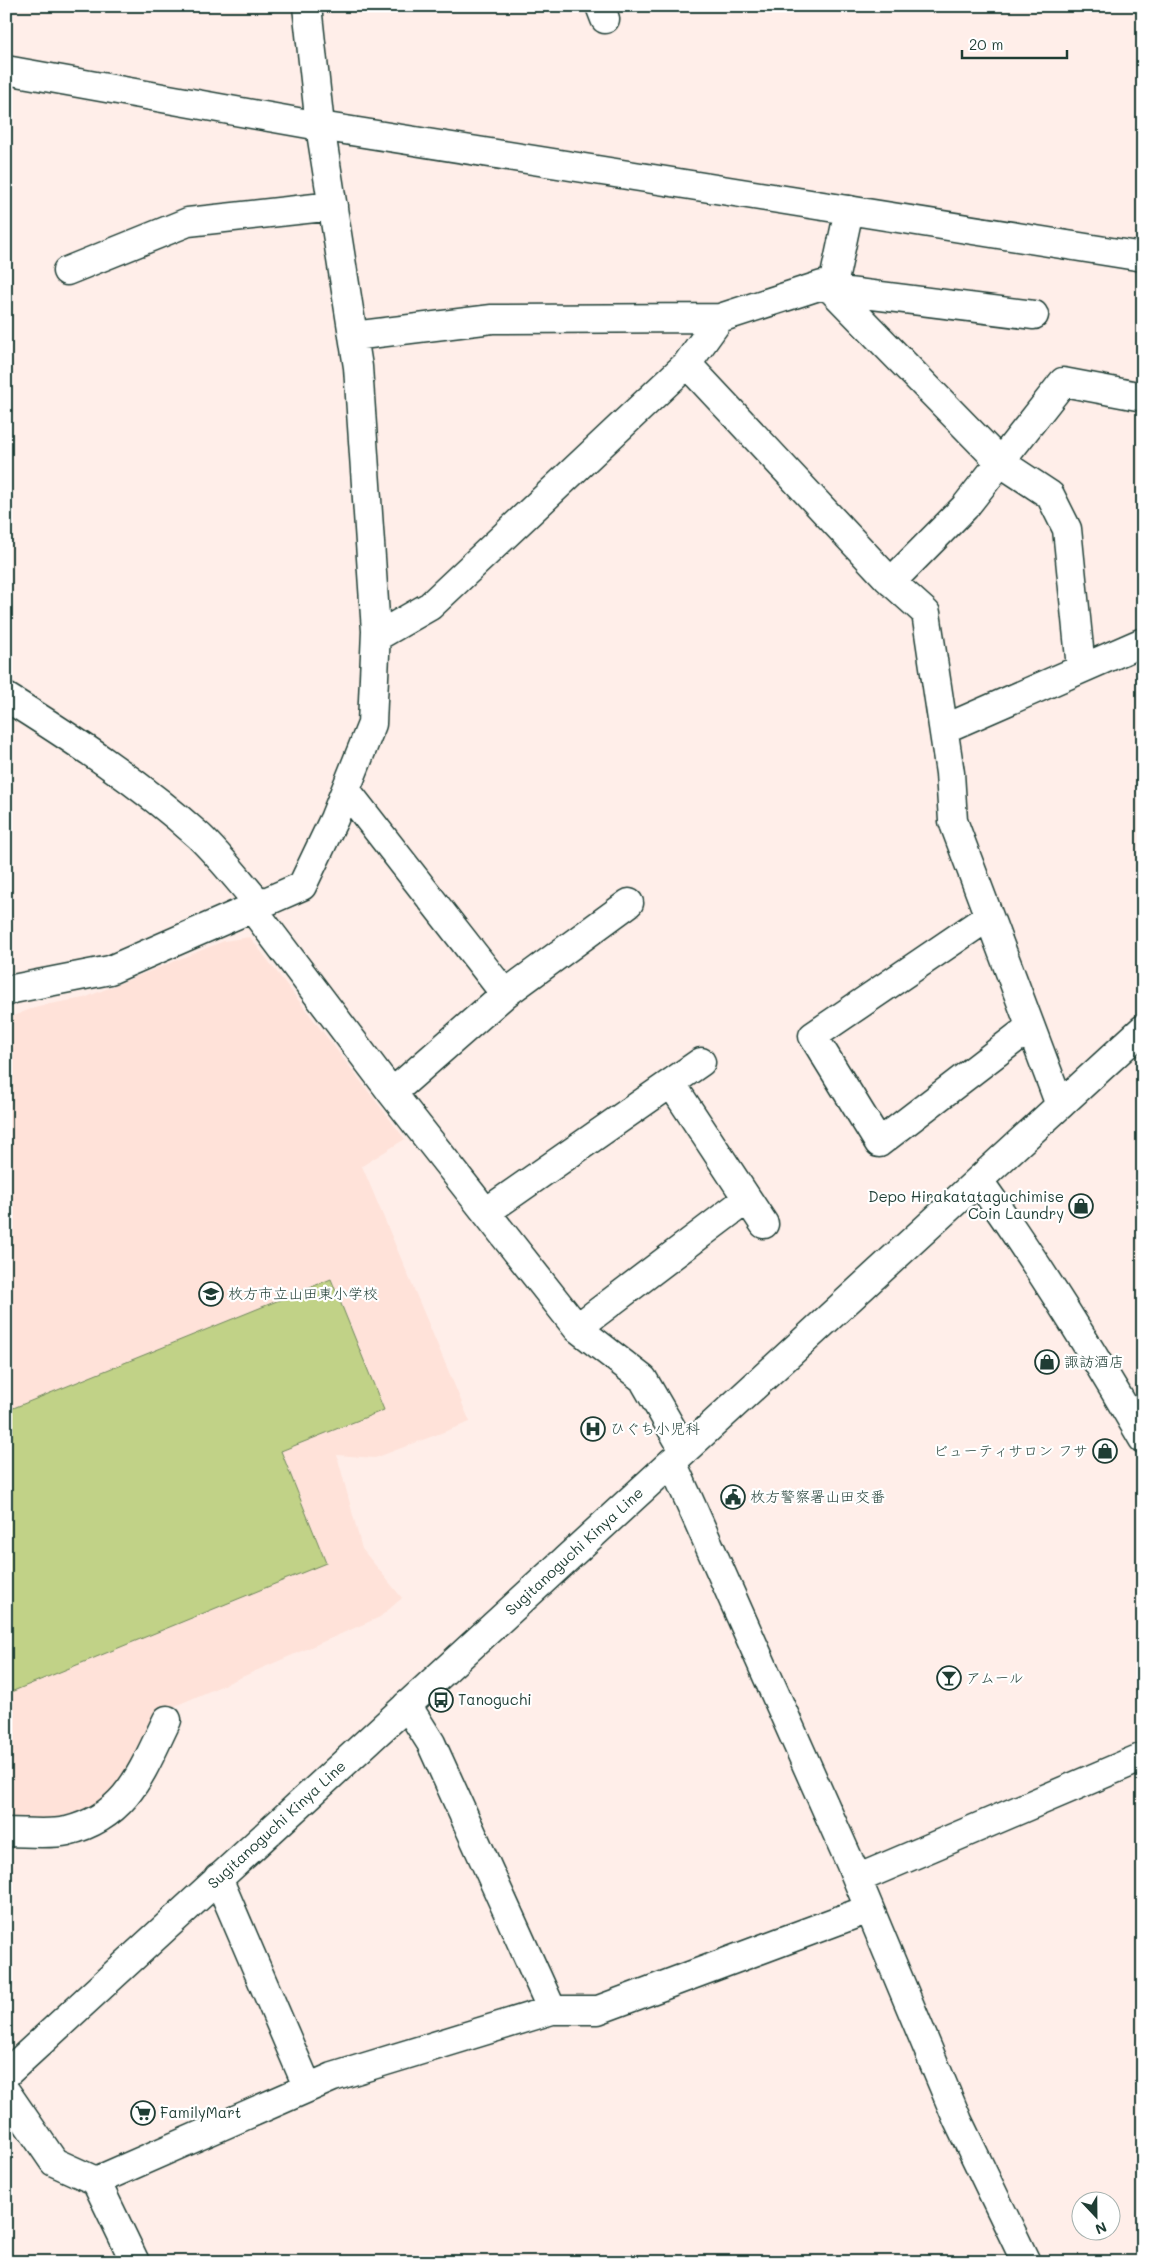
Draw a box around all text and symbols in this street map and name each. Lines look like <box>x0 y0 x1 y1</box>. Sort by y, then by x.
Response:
scale bar <box>962 28 1066 60</box>
text: 20 m <box>969 34 1003 54</box>
place label: Depo Hirakatataguchimise Coin Laundry <box>868 1186 1064 1223</box>
shop icon: Depo Hirakatataguchimise Coin Laundry <box>1068 1193 1094 1219</box>
school or university icon: 枚方市立山田東小学校 <box>198 1281 224 1307</box>
place label: 枚方市立山田東小学校 <box>228 1283 378 1303</box>
shop icon: 諏訪酒店 <box>1034 1349 1060 1375</box>
place label: 諏訪酒店 <box>1064 1351 1124 1371</box>
hospital icon: ひぐち小児科 <box>580 1416 606 1442</box>
place label: ひぐち小児科 <box>610 1418 700 1438</box>
shop icon: ビューティサロン フサ <box>1092 1438 1118 1464</box>
place label: ビューティサロン フサ <box>933 1440 1088 1460</box>
street label: Sugitanoguchi Kinya Line <box>500 1482 647 1619</box>
public building icon: 枚方警察署山田交番 <box>720 1484 746 1510</box>
place label: 枚方警察署山田交番 <box>750 1486 885 1506</box>
bar icon: アムール <box>936 1665 962 1691</box>
place label: アムール <box>966 1667 1024 1687</box>
bus stop icon: Tanoguchi <box>428 1687 454 1713</box>
place label: Tanoguchi <box>458 1689 532 1709</box>
street label: Sugitanoguchi Kinya Line <box>203 1756 350 1893</box>
supermarket icon: FamilyMart <box>130 2100 156 2126</box>
place label: FamilyMart <box>160 2102 241 2122</box>
north arrow <box>1072 2190 1122 2240</box>
text: N <box>1093 2218 1110 2239</box>

